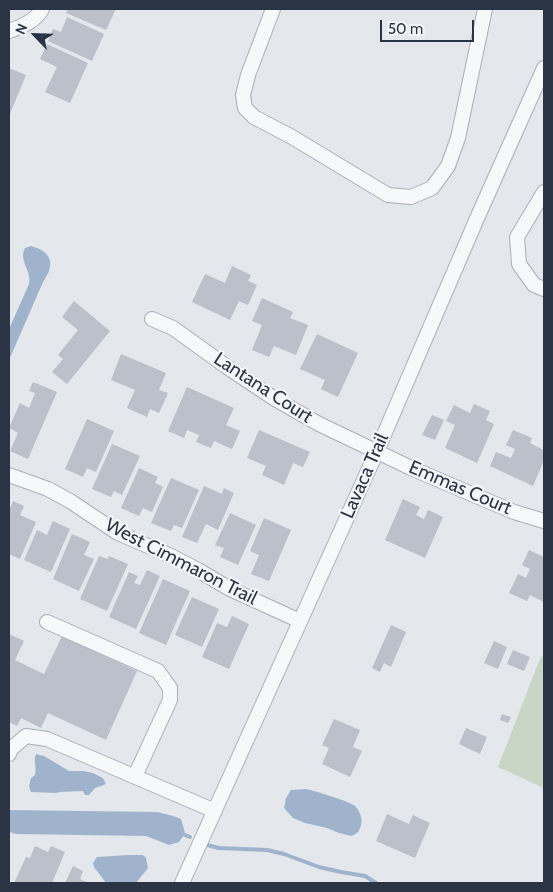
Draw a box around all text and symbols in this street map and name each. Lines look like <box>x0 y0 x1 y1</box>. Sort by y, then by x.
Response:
north arrow <box>10 10 60 60</box>
scale bar <box>383 10 477 42</box>
text: 50 m <box>388 20 423 38</box>
text: N <box>11 21 32 37</box>
street label: Lantana Court <box>209 348 317 428</box>
street label: Lavaca Trail <box>336 430 394 522</box>
street label: Emmas Court <box>405 456 515 520</box>
street label: West Cimmaron Trail <box>101 514 261 610</box>

